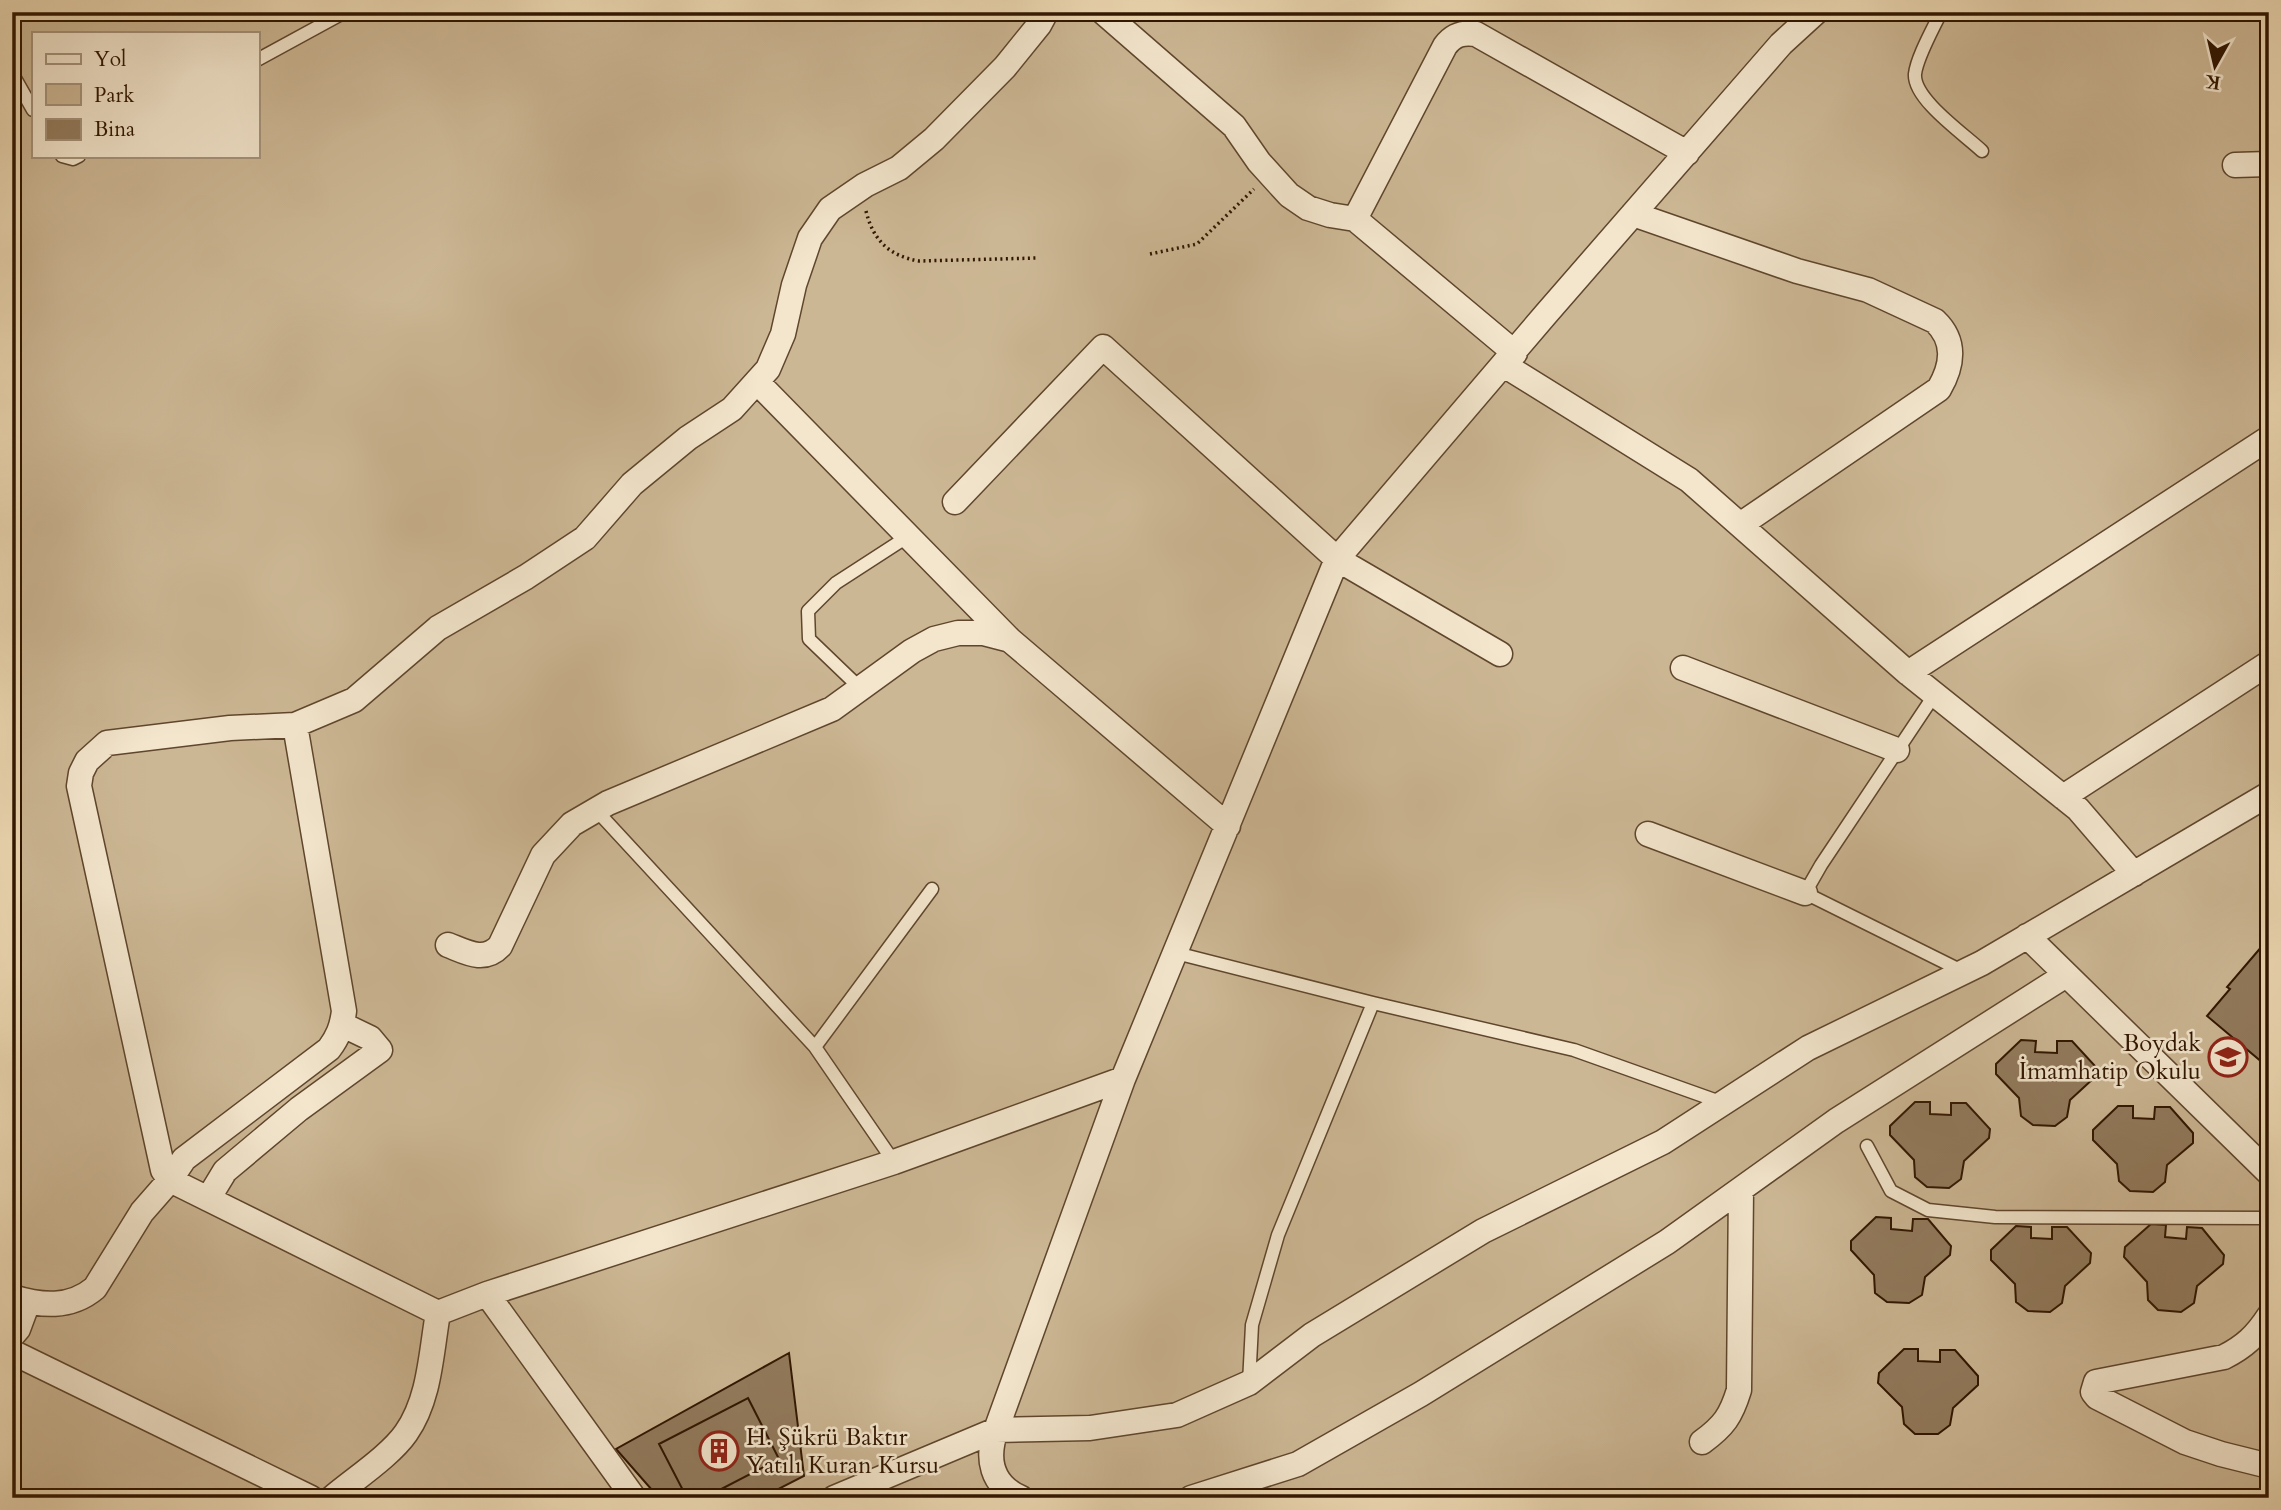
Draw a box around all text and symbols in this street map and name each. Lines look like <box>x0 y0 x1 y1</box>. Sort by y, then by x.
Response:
legend <box>32 32 259 158</box>
north arrow <box>2180 32 2250 102</box>
text: Yol <box>94 45 126 74</box>
text: K <box>2203 68 2222 96</box>
text: Park <box>94 81 135 110</box>
text: Bina <box>94 115 135 144</box>
place label: Boydak İmamhatip Okulu <box>2019 1027 2201 1088</box>
school or university icon: Boydak İmamhatip Okulu <box>2207 1036 2249 1078</box>
place label: H. Şükrü Baktır Yatılı Kuran Kursu <box>746 1421 939 1482</box>
building icon: H. Şükrü Baktır Yatılı Kuran Kursu <box>698 1430 740 1472</box>

